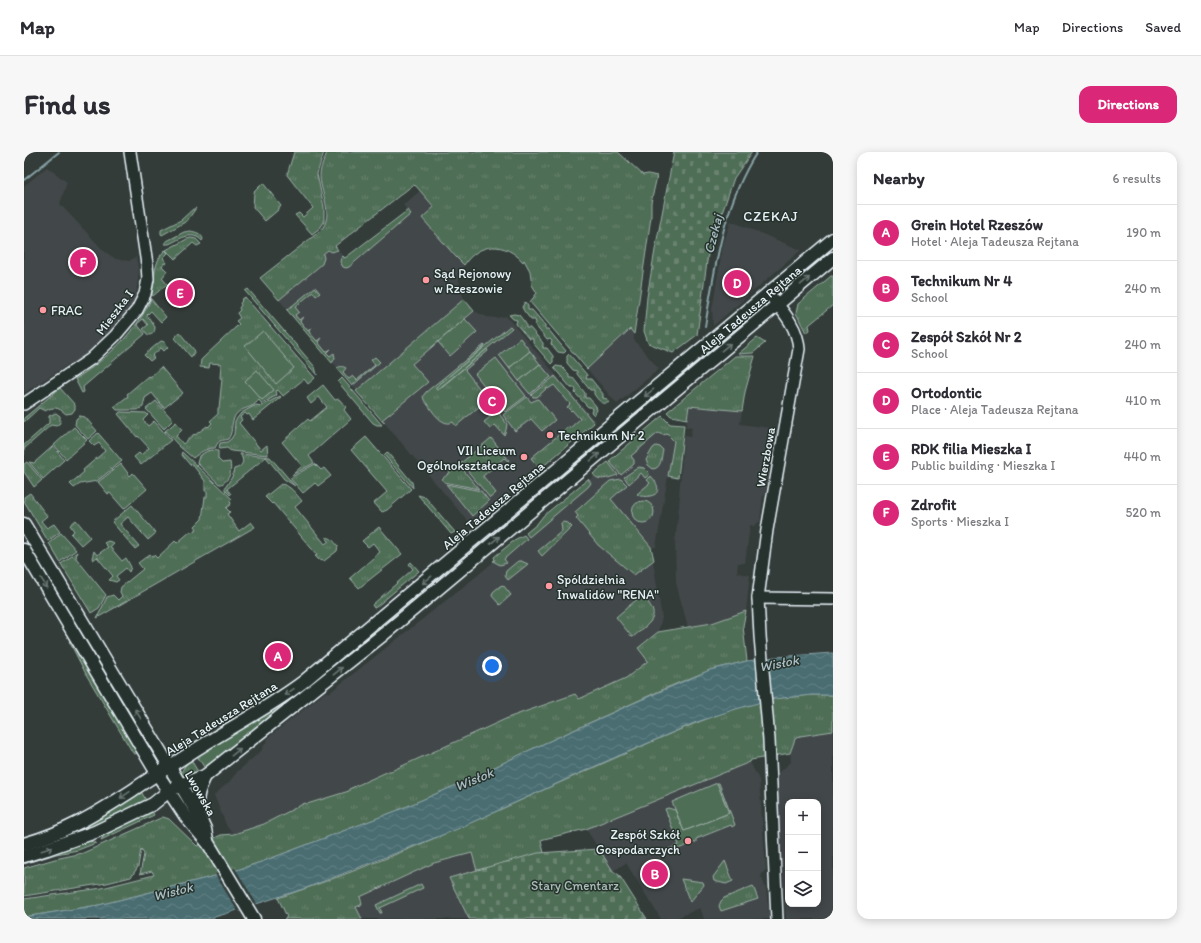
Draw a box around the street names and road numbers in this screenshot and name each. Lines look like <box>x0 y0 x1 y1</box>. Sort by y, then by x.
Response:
street label: Aleja Tadeusza Rejtana <box>696 262 805 356</box>
street label: Mieszka I <box>93 287 136 338</box>
street label: Wierzbowa <box>753 426 778 488</box>
street label: Aleja Tadeusza Rejtana <box>439 458 548 552</box>
street label: Aleja Tadeusza Rejtana <box>163 678 280 759</box>
street label: Lwowska <box>182 768 220 819</box>

